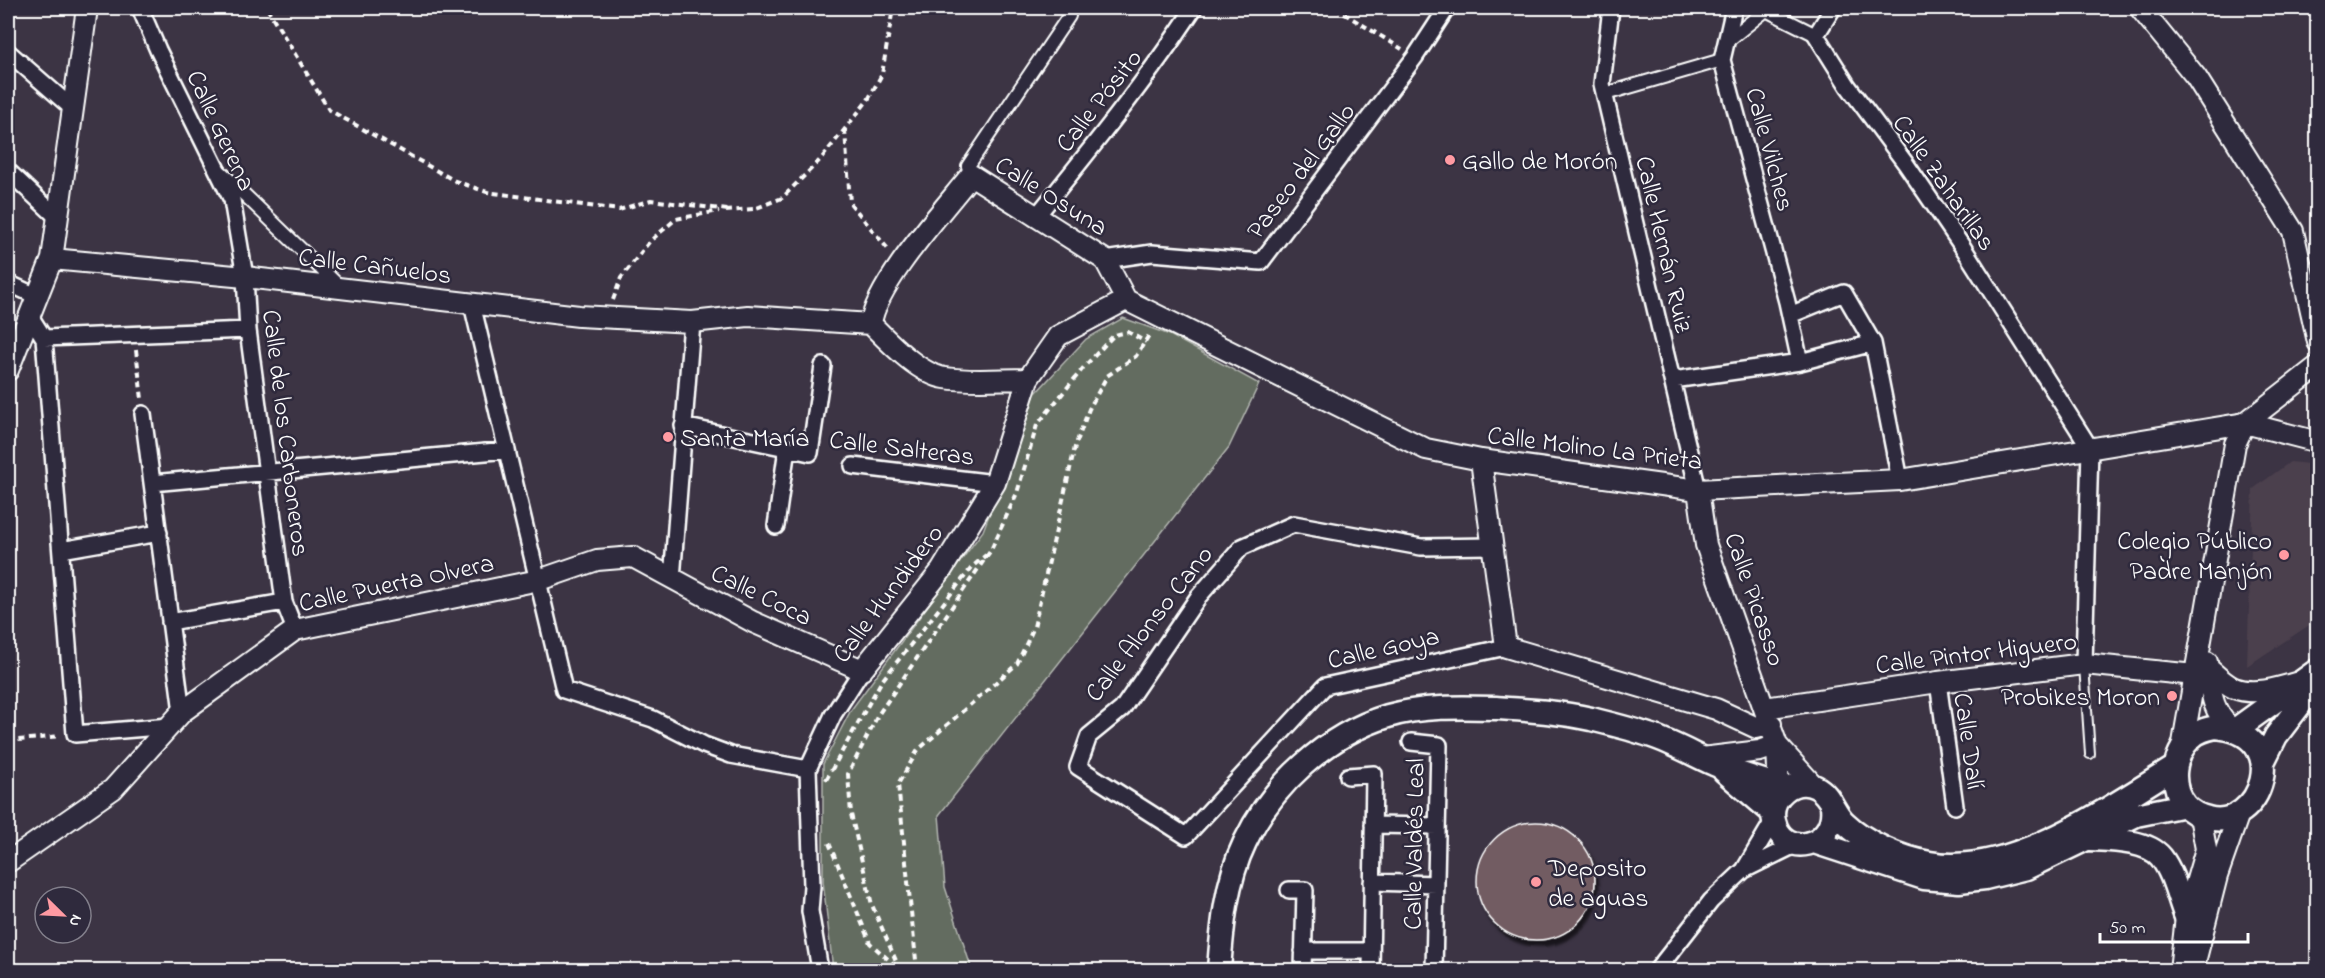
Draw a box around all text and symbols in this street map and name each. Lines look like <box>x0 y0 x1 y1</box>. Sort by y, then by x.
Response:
street label: Calle Pósito <box>1048 42 1153 162</box>
street label: Calle Gerena <box>175 64 264 198</box>
street label: Calle Vilches <box>1733 84 1803 216</box>
street label: Paseo del Gallo <box>1238 96 1366 248</box>
street label: Calle Zaharillas <box>1881 108 2004 260</box>
place label: Gallo de Morón <box>1462 144 1618 182</box>
street label: Calle Osuna <box>986 148 1114 247</box>
marker: Gallo de Morón <box>1443 153 1457 167</box>
street label: Calle Hernán Ruiz <box>1623 153 1701 337</box>
street label: Calle Cañuelos <box>296 240 453 296</box>
street label: Calle de los Carboneros <box>250 308 318 559</box>
street label: Calle Molino La Prieta <box>1485 418 1704 482</box>
place label: Santa María <box>680 421 809 459</box>
street label: Calle Salteras <box>827 422 976 478</box>
marker: Santa María <box>661 430 675 444</box>
street label: Calle Hundidero <box>825 517 954 672</box>
place label: Colegio Público Padre Manjón <box>2117 524 2272 592</box>
street label: Calle Picasso <box>1713 528 1794 672</box>
street label: Calle Alonso Cano <box>1077 538 1224 711</box>
street label: Calle Puerta Olvera <box>296 546 498 624</box>
marker: Colegio Público Padre Manjón <box>2277 548 2291 562</box>
street label: Calle Coca <box>704 556 818 638</box>
street label: Calle Goya <box>1324 619 1443 681</box>
street label: Calle Pintor Higuero <box>1874 624 2079 686</box>
place label: Probikes Moron <box>2001 680 2160 718</box>
marker: Probikes Moron <box>2165 689 2179 703</box>
street label: Calle Dalí <box>1941 691 1993 792</box>
street label: Calle Valdés Leal <box>1396 758 1436 930</box>
place label: Deposito de aguas <box>1547 851 1649 919</box>
marker: Deposito de aguas <box>1529 875 1543 889</box>
north arrow <box>33 885 93 945</box>
scale bar <box>2100 906 2248 944</box>
text: N <box>62 910 88 930</box>
text: 50 m <box>2109 916 2146 942</box>

